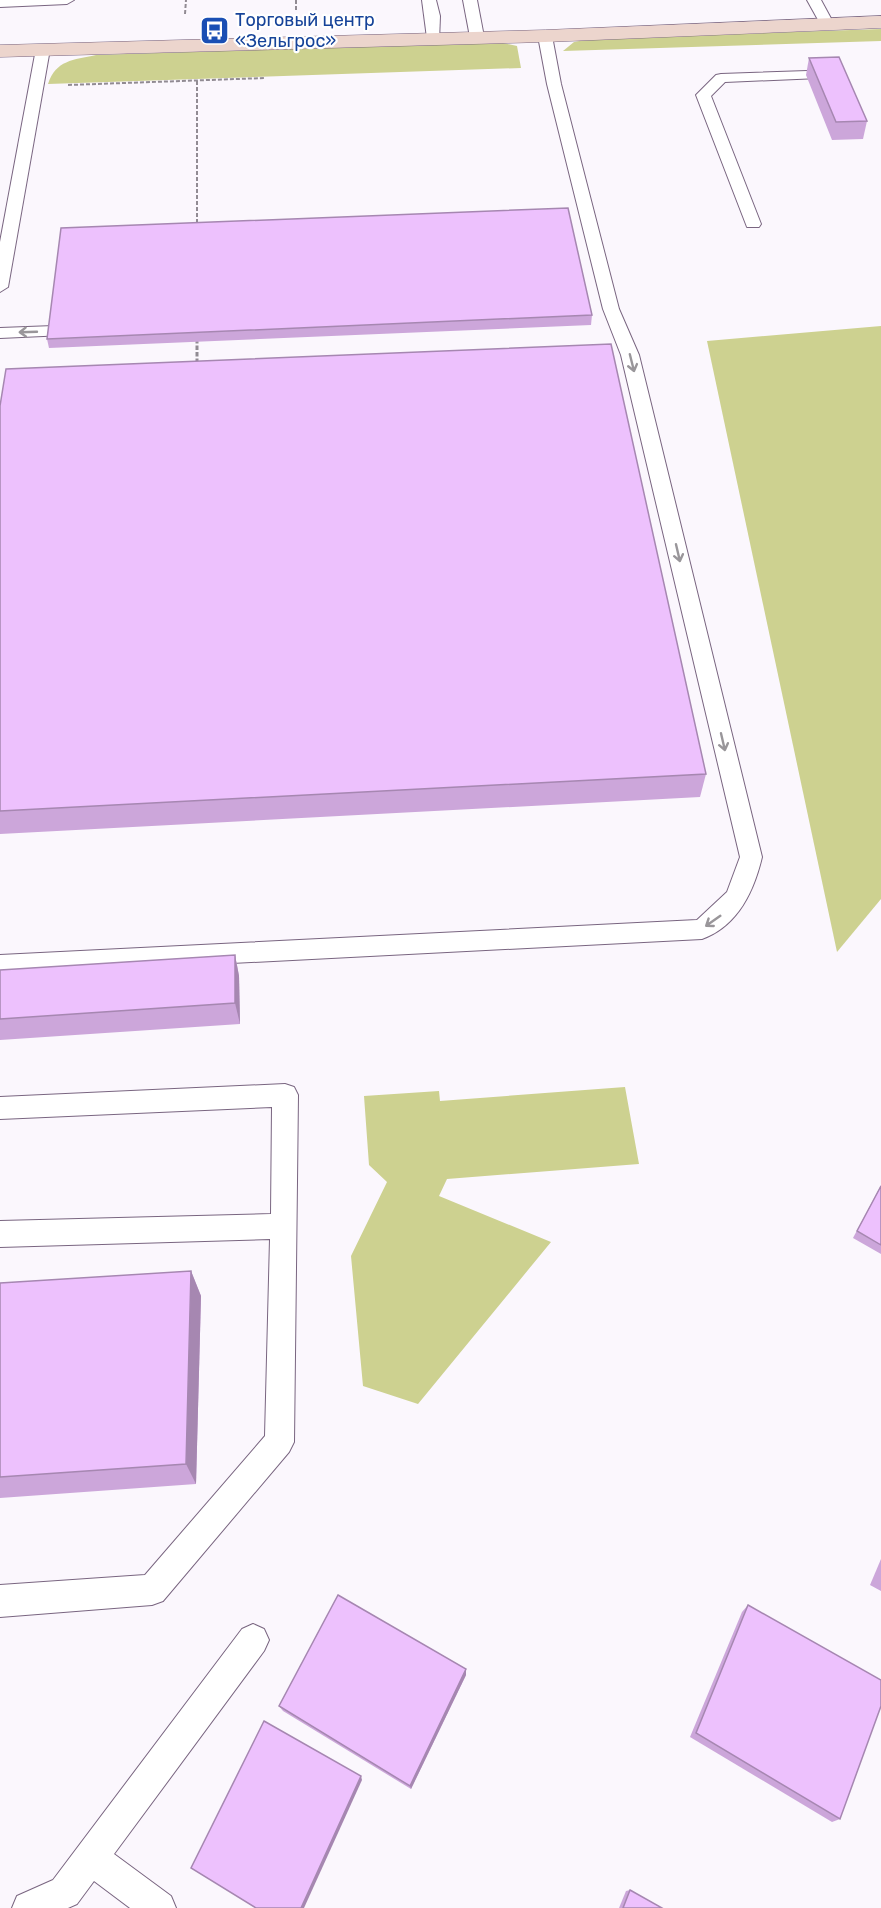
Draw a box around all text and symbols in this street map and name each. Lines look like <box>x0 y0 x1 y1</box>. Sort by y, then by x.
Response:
place label: Торговый центр «Зельгрос» <box>235 9 375 52</box>
bus stop icon: Торговый центр «Зельгрос» <box>198 14 230 46</box>
one-way arrow <box>19 326 39 337</box>
one-way arrow <box>627 353 639 372</box>
one-way arrow <box>672 543 684 562</box>
one-way arrow <box>718 733 730 752</box>
one-way arrow <box>706 915 722 927</box>

